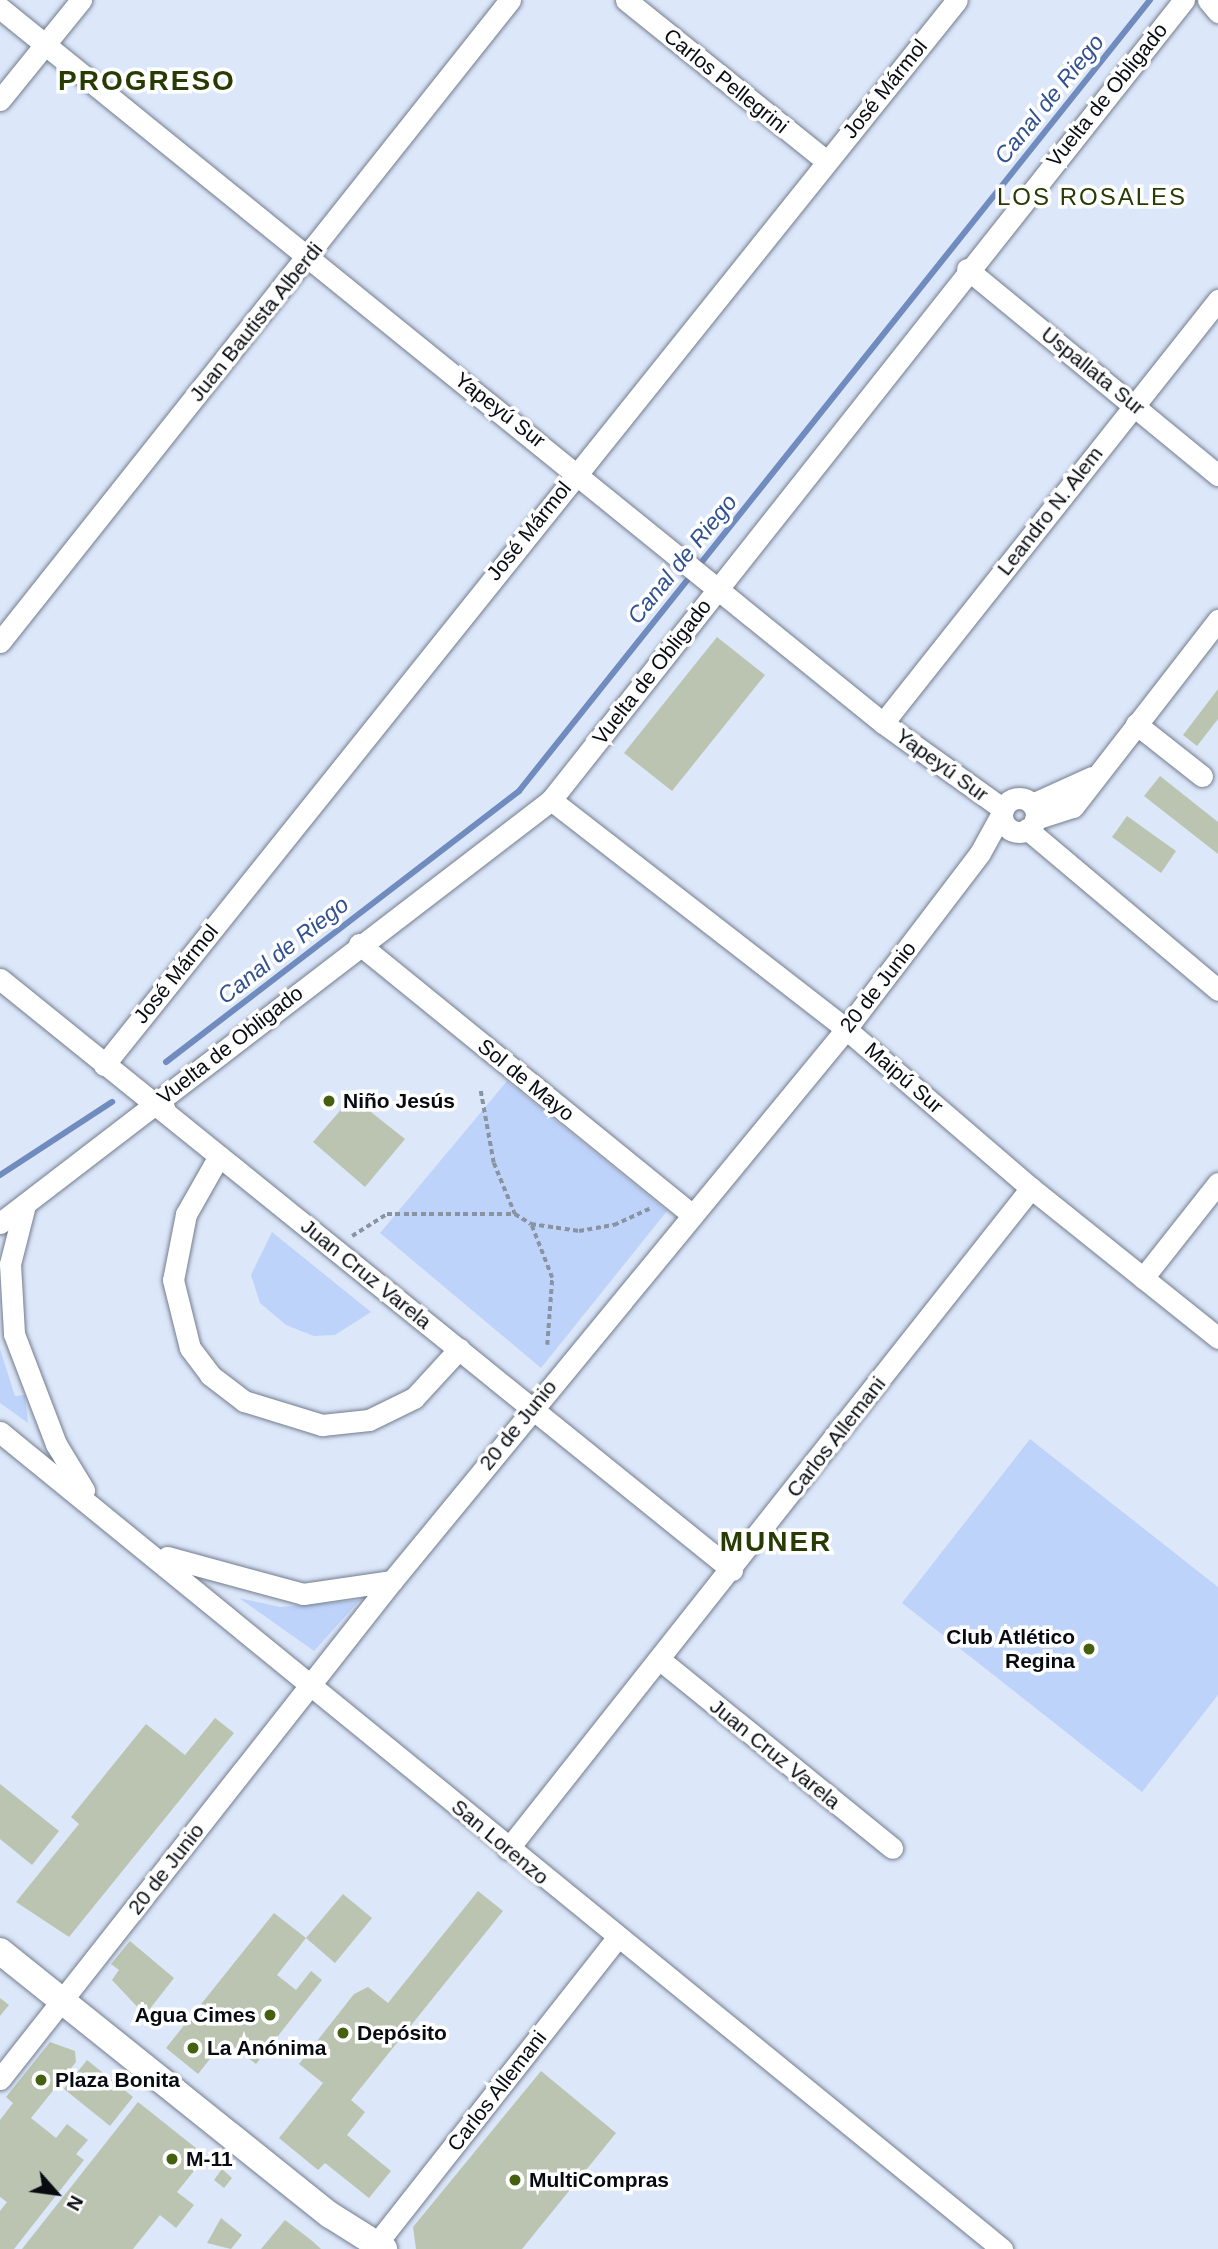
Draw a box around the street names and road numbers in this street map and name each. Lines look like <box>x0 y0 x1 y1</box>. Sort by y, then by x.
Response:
street label: Vuelta de Obligado <box>1041 18 1173 172</box>
street label: Carlos Pellegrini <box>659 23 793 139</box>
street label: José Mármol <box>837 34 933 144</box>
street label: Juan Bautista Alberdi <box>184 237 328 407</box>
street label: Uspallata Sur <box>1036 322 1150 420</box>
street label: Yapeyú Sur <box>450 367 550 453</box>
street label: Leandro N. Alem <box>992 441 1108 581</box>
street label: José Mármol <box>481 476 577 586</box>
street label: Vuelta de Obligado <box>587 594 717 750</box>
street label: Yapeyú Sur <box>891 723 993 807</box>
street label: José Mármol <box>128 919 224 1029</box>
street label: 20 de Junio <box>835 936 921 1038</box>
street label: Vuelta de Obligado <box>152 980 308 1110</box>
street label: Sol de Mayo <box>473 1033 579 1127</box>
street label: Maipú Sur <box>860 1037 948 1119</box>
street label: Juan Cruz Varela <box>296 1214 436 1334</box>
street label: Carlos Allemani <box>781 1371 891 1503</box>
street label: 20 de Junio <box>474 1375 562 1475</box>
street label: Juan Cruz Varela <box>705 1694 845 1814</box>
street label: San Lorenzo <box>446 1794 554 1890</box>
street label: 20 de Junio <box>123 1818 209 1920</box>
street label: Carlos Allemani <box>442 2025 552 2157</box>

